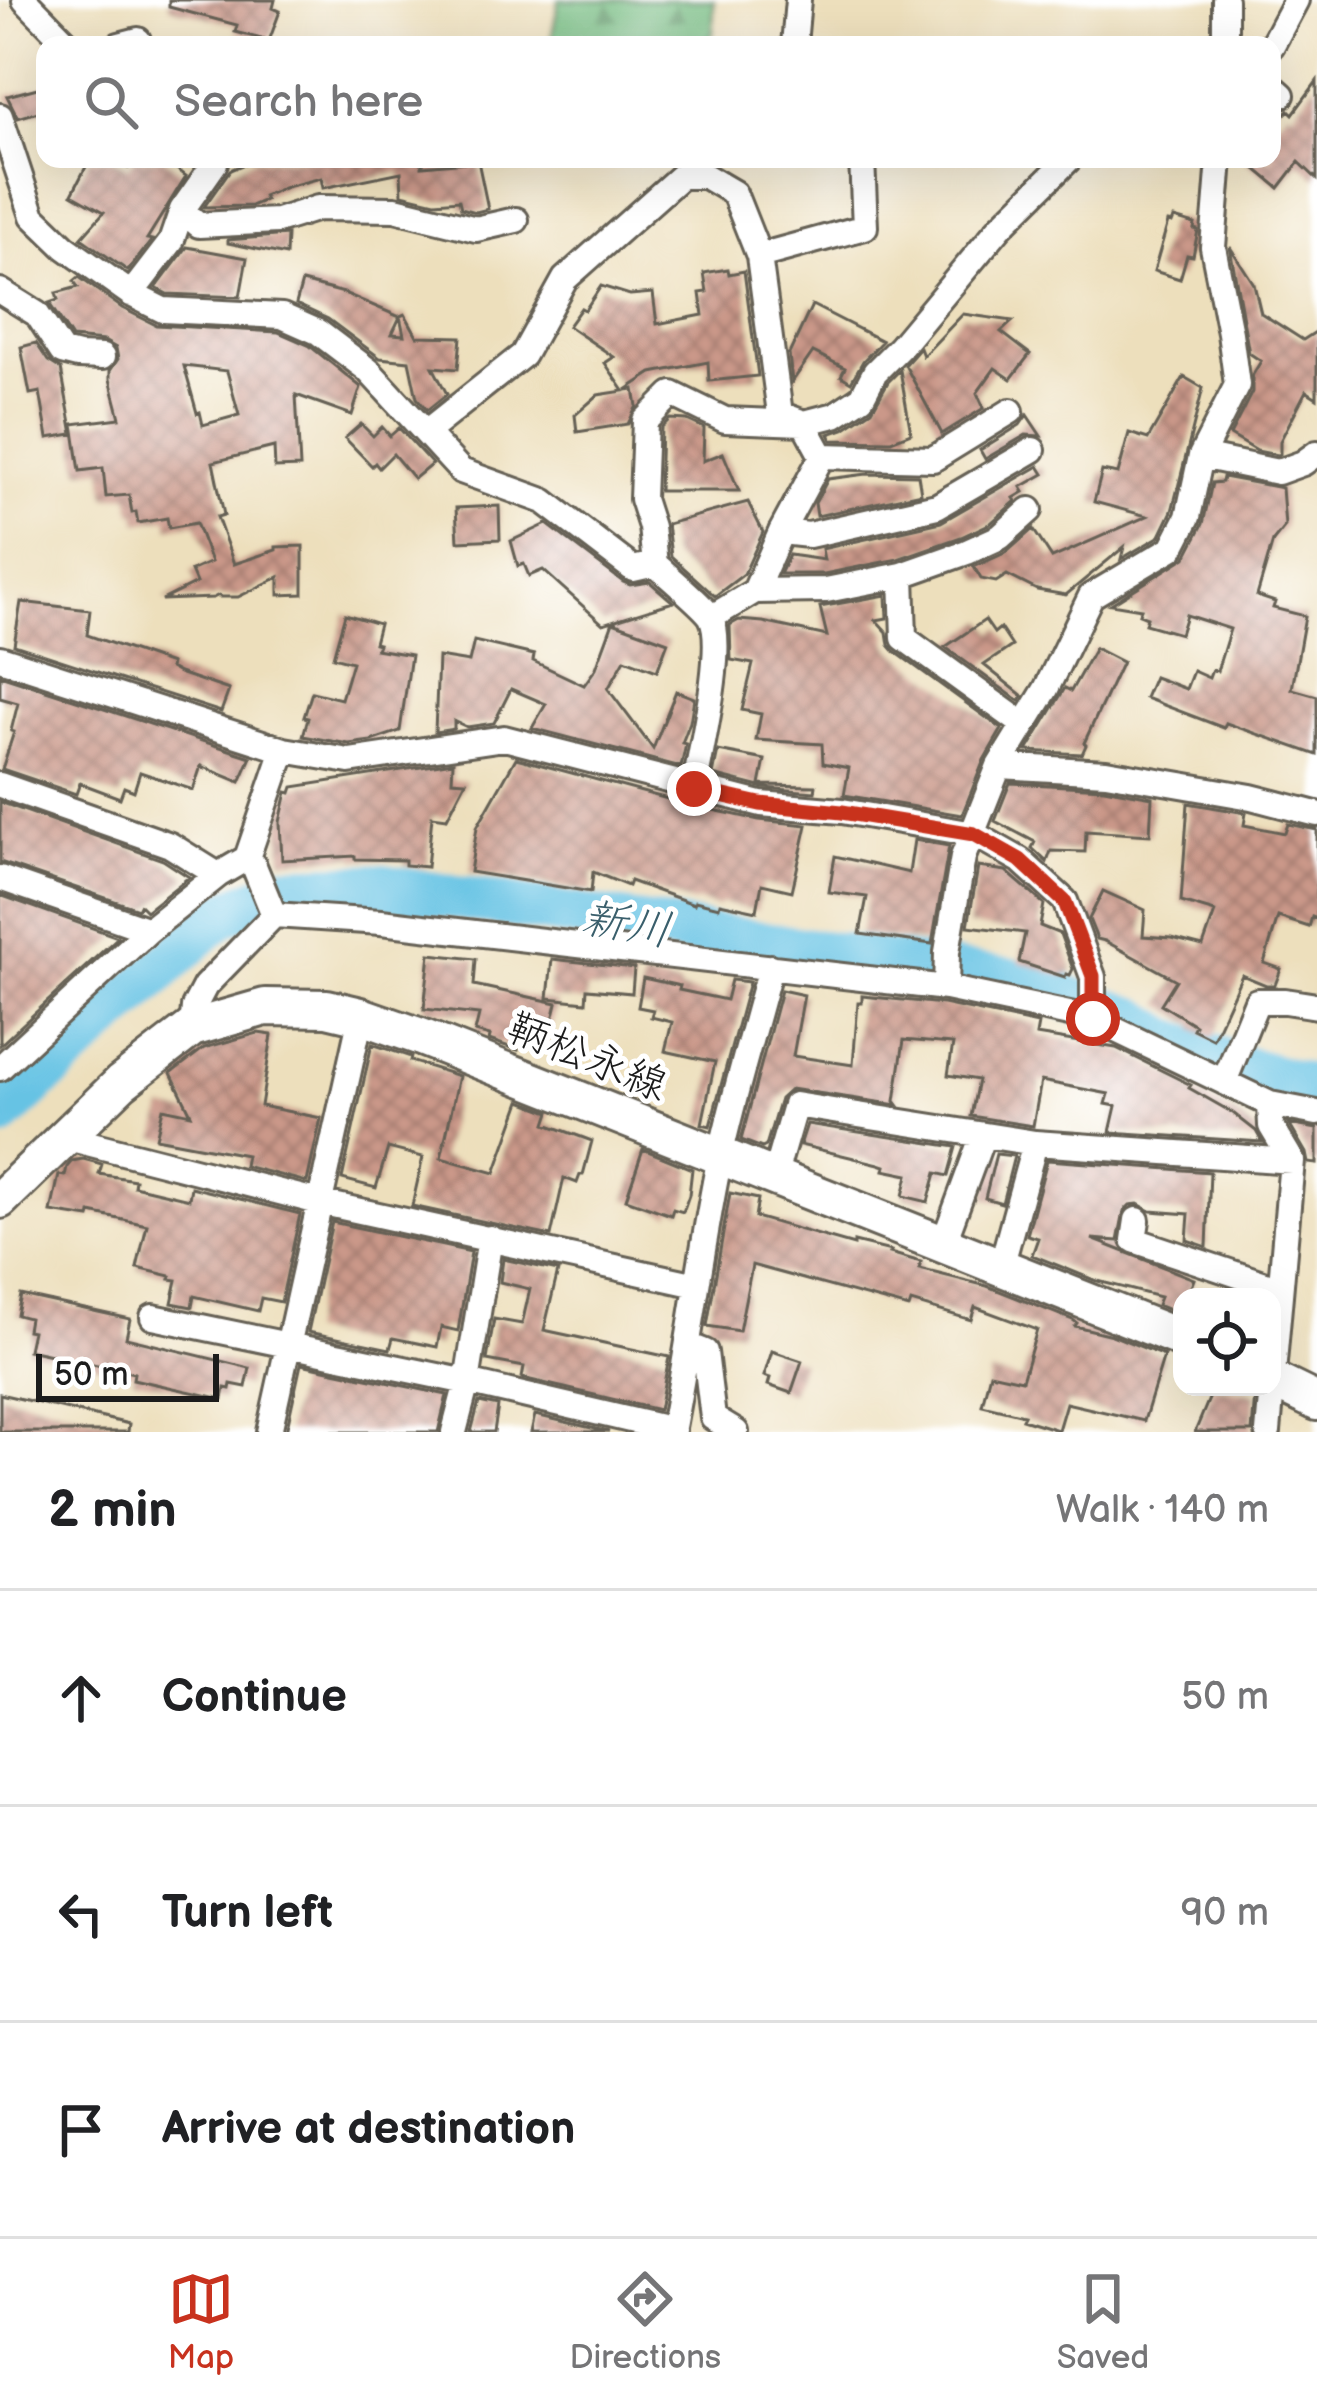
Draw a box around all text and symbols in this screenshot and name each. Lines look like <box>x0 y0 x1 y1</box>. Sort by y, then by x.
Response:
search box <box>36 36 1281 168</box>
icon: search <box>78 69 144 135</box>
text: Search here <box>174 75 423 130</box>
route end <box>667 762 721 816</box>
water label: 新川 <box>578 891 675 960</box>
route start <box>1066 992 1120 1046</box>
street label: 鞆松永線 <box>500 1002 675 1112</box>
map controls <box>1173 1288 1281 1396</box>
button: locate <box>1173 1288 1281 1396</box>
scale bar <box>36 1348 219 1401</box>
text: 50 m <box>54 1355 129 1395</box>
text: 2 min <box>48 1480 177 1541</box>
text: Walk · 140 m <box>1056 1487 1269 1534</box>
icon: ahead <box>48 1665 114 1731</box>
text: Continue <box>162 1670 347 1725</box>
text: 50 m <box>1181 1674 1269 1721</box>
icon: left <box>48 1881 114 1947</box>
text: Turn left <box>162 1886 333 1941</box>
text: 90 m <box>1181 1890 1269 1937</box>
icon: arrive <box>48 2097 114 2163</box>
text: Arrive at destination <box>162 2102 575 2157</box>
tab: Map <box>168 2266 234 2378</box>
tab: Directions <box>569 2266 721 2378</box>
tab: Saved <box>1057 2266 1149 2378</box>

